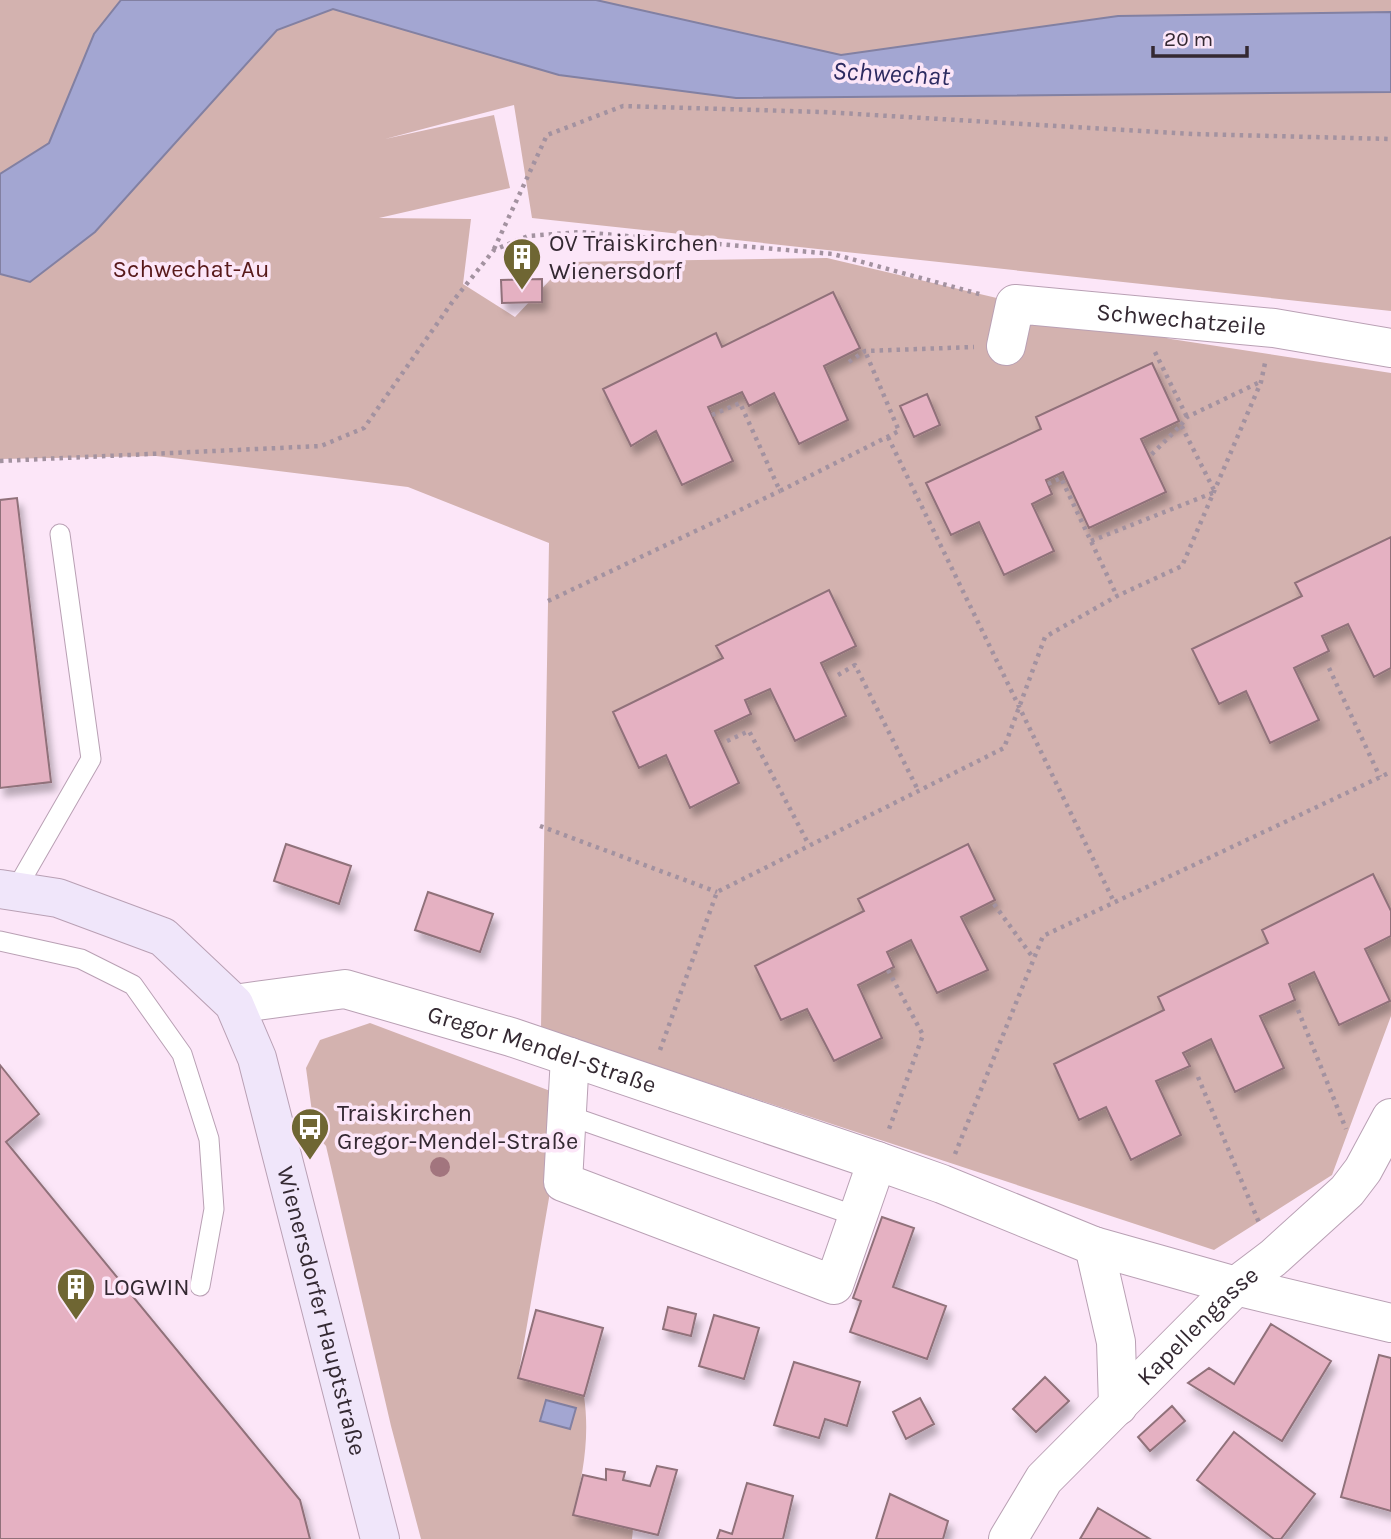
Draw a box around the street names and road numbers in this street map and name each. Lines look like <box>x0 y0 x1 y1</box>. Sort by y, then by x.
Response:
street label: Schwechatzeile <box>1095 298 1267 341</box>
street label: Gregor Mendel-Straße <box>424 1000 660 1099</box>
street label: Wienersdorfer Hauptstraße <box>271 1163 372 1458</box>
street label: Kapellengasse <box>1131 1260 1264 1391</box>

